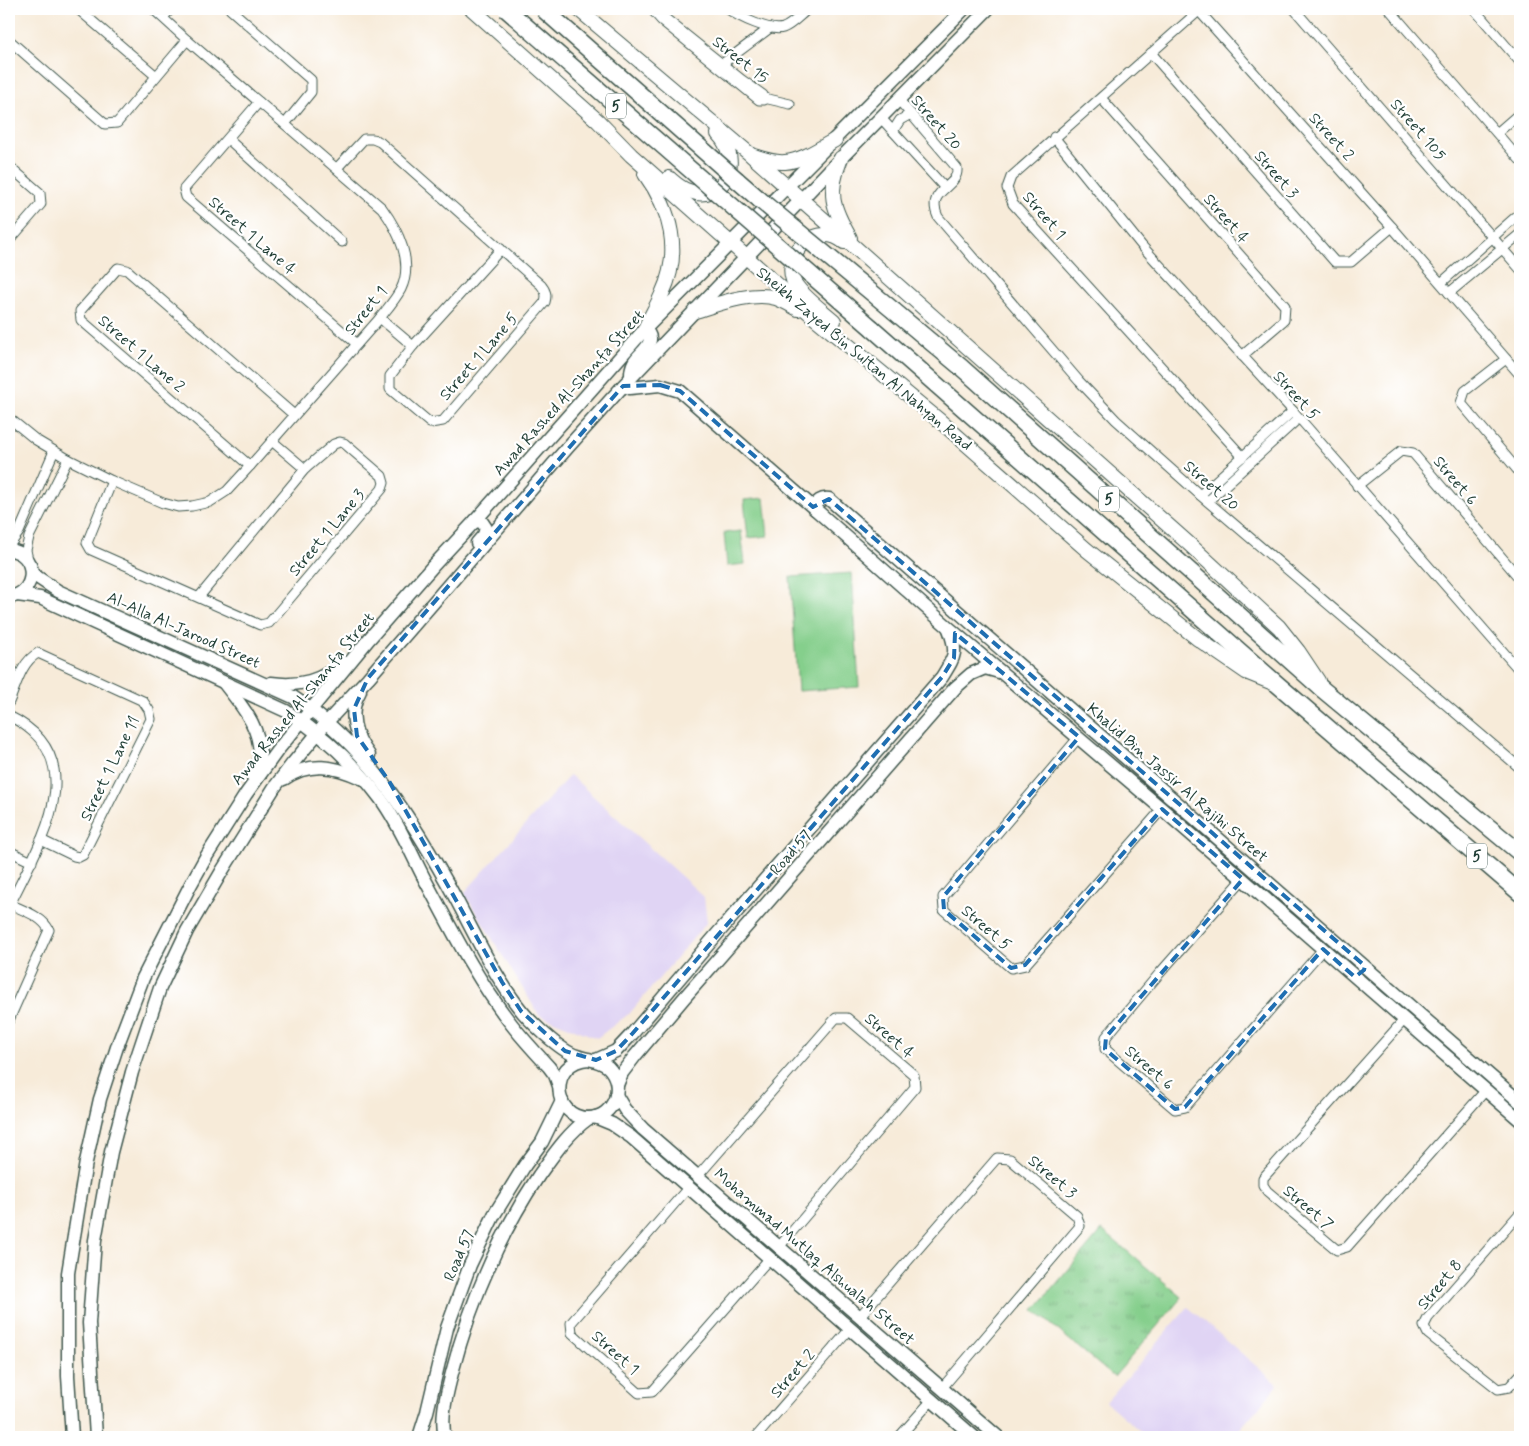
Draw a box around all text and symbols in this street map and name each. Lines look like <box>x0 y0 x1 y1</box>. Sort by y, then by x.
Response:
street label: Street 15 <box>708 32 772 89</box>
street label: Street 20 <box>906 91 966 155</box>
road number: 5 <box>606 94 626 118</box>
street label: Street 105 <box>1385 95 1451 165</box>
street label: Street 2 <box>1304 108 1358 166</box>
street label: Street 3 <box>1249 146 1303 204</box>
street label: Street 1 <box>1017 187 1070 245</box>
street label: Street 4 <box>1198 190 1253 248</box>
street label: Street 1 Lane 4 <box>204 192 300 280</box>
street label: Sheikh Zayed Bin Sultan Al Nahyan Road <box>752 262 976 456</box>
street label: Street 1 <box>340 282 392 340</box>
street label: Awad Rashed Al-Shanfa Street <box>489 306 649 480</box>
street label: Street 1 Lane 5 <box>435 309 523 405</box>
street label: Street 1 Lane 2 <box>93 311 189 398</box>
street label: Street 5 <box>1268 367 1324 425</box>
street label: Street 6 <box>1428 452 1482 510</box>
street label: Street 20 <box>1179 456 1243 516</box>
street label: Street 1 Lane 3 <box>285 485 370 581</box>
road number: 5 <box>1099 486 1119 512</box>
street label: Al-Alla Al-Jarood Street <box>104 587 263 674</box>
street label: Awad Rashed Al-Shanfa Street <box>227 608 379 790</box>
street label: Khalid Bin Jassir Al Rajihi Street <box>1082 699 1272 868</box>
street label: Street 1 Lane 11 <box>76 713 145 825</box>
street label: Road 57 <box>765 826 817 880</box>
road number: 5 <box>1467 844 1487 868</box>
street label: Street 5 <box>957 901 1015 956</box>
street label: Street 4 <box>860 1009 918 1064</box>
street label: Street 6 <box>1120 1041 1178 1095</box>
street label: Street 3 <box>1023 1151 1081 1204</box>
street label: Mohammad Mutlaq Alshualah Street <box>709 1164 919 1351</box>
street label: Street 7 <box>1278 1181 1338 1236</box>
street label: Road 57 <box>439 1227 480 1285</box>
street label: Street 8 <box>1413 1256 1467 1314</box>
street label: Street 1 <box>587 1326 643 1380</box>
street label: Street 2 <box>766 1345 820 1403</box>

